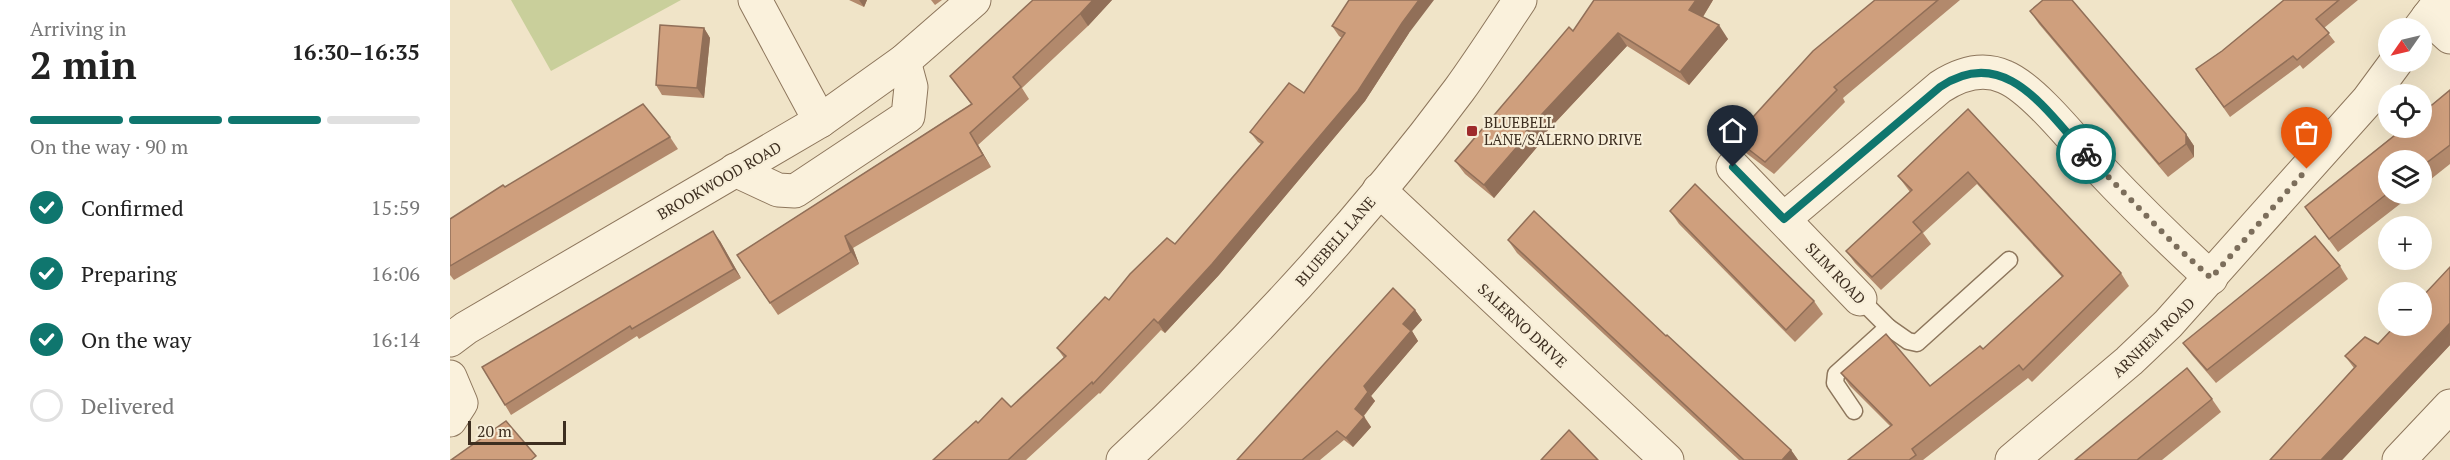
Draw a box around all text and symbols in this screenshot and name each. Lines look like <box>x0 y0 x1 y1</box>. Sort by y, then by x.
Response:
text: Arriving in <box>30 15 126 42</box>
north arrow <box>2378 18 2432 72</box>
map controls <box>2378 18 2432 336</box>
text: 16:30–16:35 <box>292 37 420 66</box>
text: 2 min <box>30 38 137 90</box>
button: locate <box>2378 84 2432 138</box>
pin <box>1707 105 1758 167</box>
pin <box>2281 107 2332 169</box>
place label: BLUEBELL LANE/SALERNO DRIVE <box>1484 112 1642 149</box>
icon: home <box>1716 114 1749 147</box>
icon: bag <box>2290 116 2323 149</box>
marker: BLUEBELL LANE/SALERNO DRIVE <box>1465 124 1479 138</box>
courier <box>2056 124 2116 184</box>
text: On the way · 90 m <box>30 133 188 160</box>
street label: BROOKWOOD ROAD <box>653 136 785 224</box>
icon: bike <box>2070 138 2103 171</box>
button: layers <box>2378 150 2432 204</box>
icon: check <box>30 191 63 224</box>
street label: BLUEBELL LANE <box>1291 192 1379 290</box>
text: Confirmed <box>81 193 184 222</box>
text: 15:59 <box>371 194 420 221</box>
button: + <box>2378 216 2432 270</box>
street label: SLIM ROAD <box>1802 238 1870 308</box>
icon: check <box>30 257 63 290</box>
text: Preparing <box>81 259 177 288</box>
text: 16:06 <box>371 260 420 287</box>
street label: SALERNO DRIVE <box>1474 278 1572 372</box>
button: − <box>2378 282 2432 336</box>
street label: ARNHEM ROAD <box>2107 293 2199 381</box>
icon: check <box>30 323 63 356</box>
text: On the way <box>81 325 191 354</box>
text: 16:14 <box>371 326 420 353</box>
text: Delivered <box>81 391 174 420</box>
scale bar <box>468 418 566 446</box>
text: 20 m <box>477 420 512 442</box>

